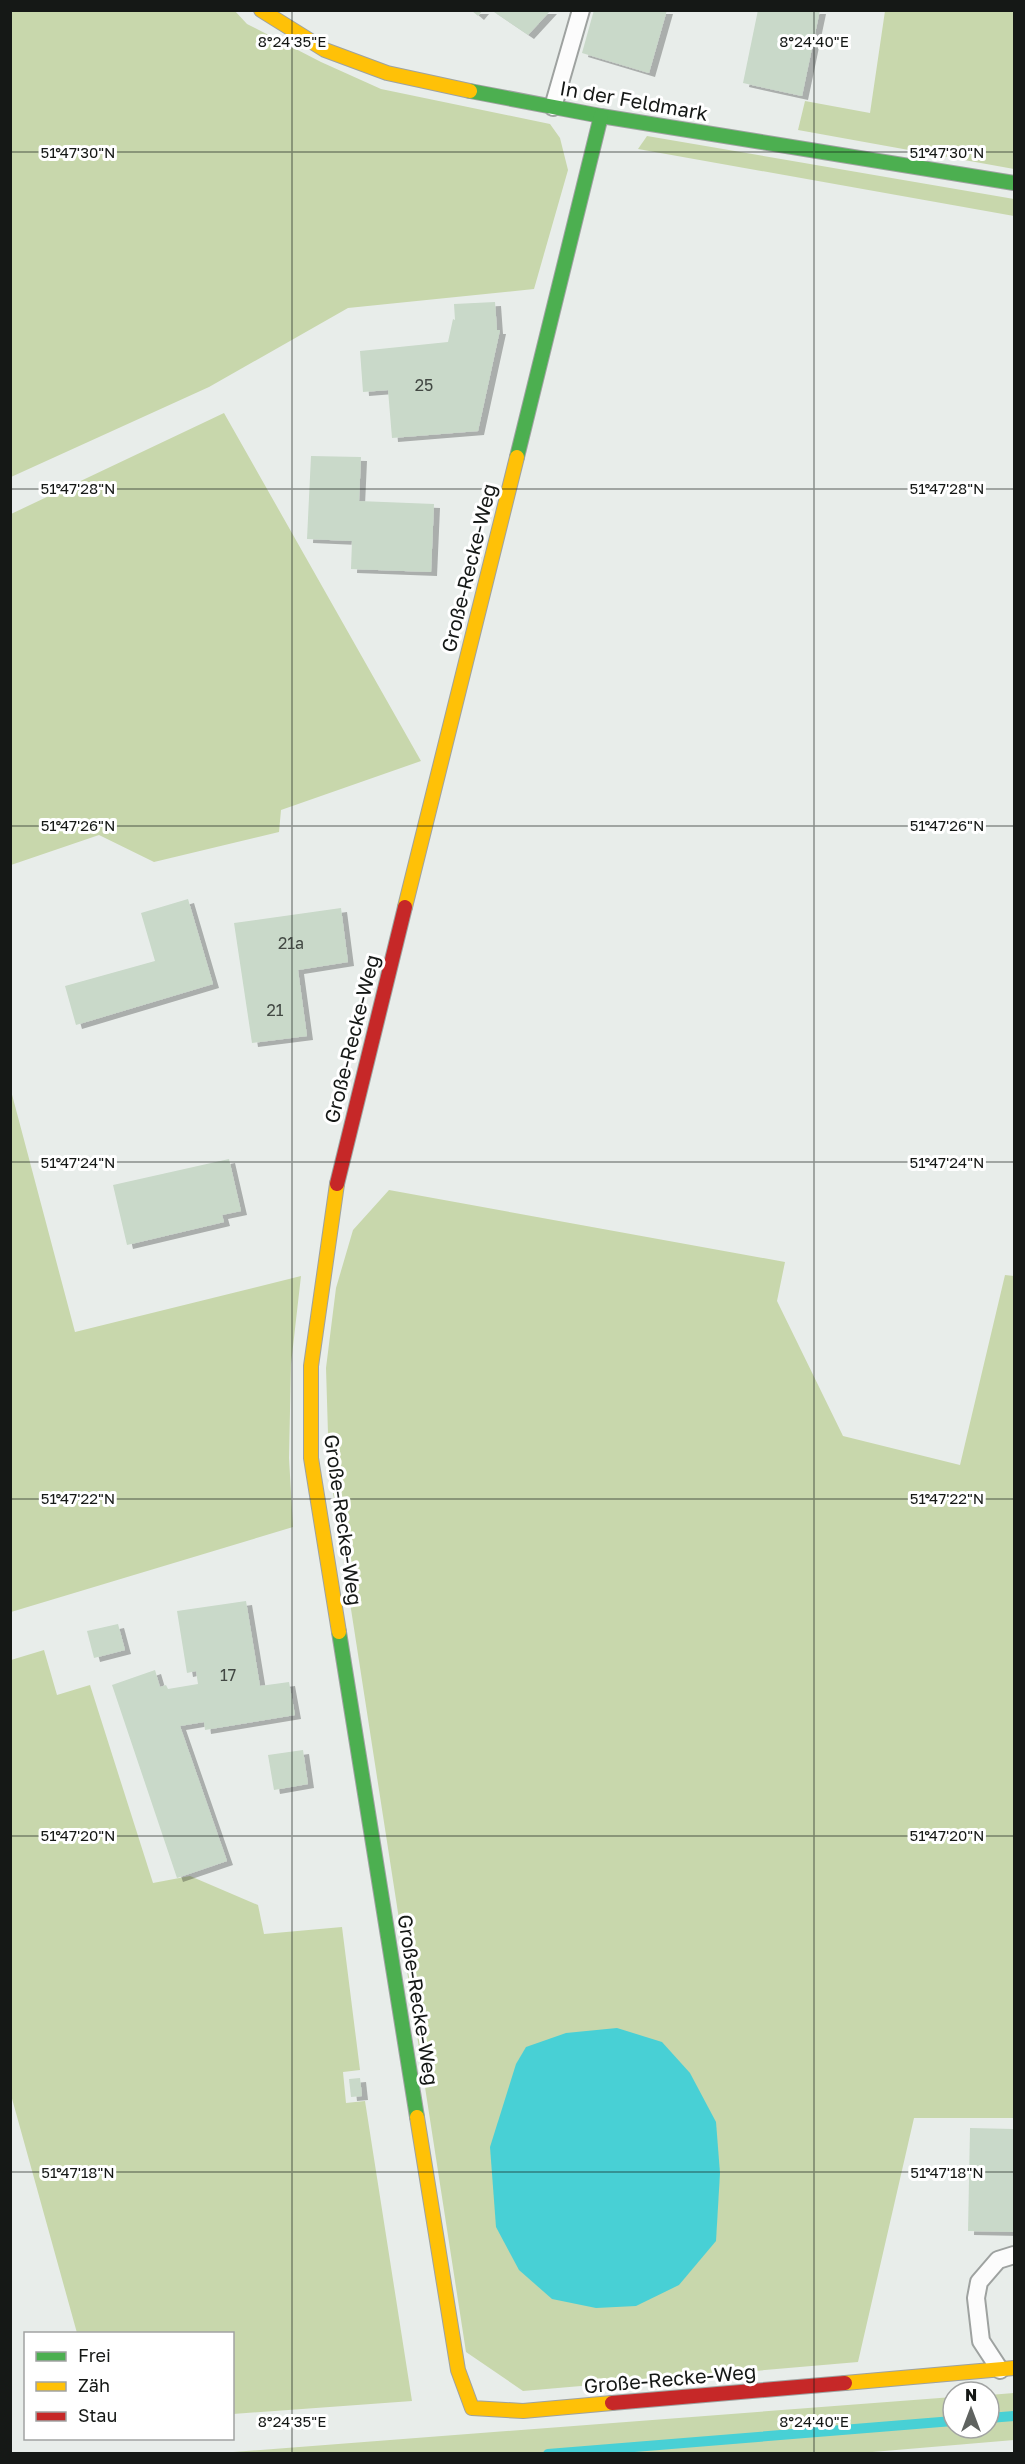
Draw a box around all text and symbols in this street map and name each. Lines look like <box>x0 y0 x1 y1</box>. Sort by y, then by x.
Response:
text: 8°24'35"E <box>258 32 326 50</box>
text: 8°24'40"E <box>779 32 849 50</box>
street label: In der Feldmark <box>558 75 710 125</box>
text: 51°47'30"N <box>40 143 116 161</box>
text: 51°47'30"N <box>909 143 985 161</box>
house number: 25 <box>415 375 433 395</box>
text: 51°47'28"N <box>41 479 115 497</box>
text: 51°47'28"N <box>910 479 984 497</box>
street label: Große-Recke-Weg <box>435 481 501 655</box>
text: 51°47'26"N <box>41 816 115 834</box>
text: 51°47'26"N <box>910 816 984 834</box>
house number: 21a <box>278 933 304 953</box>
street label: Große-Recke-Weg <box>318 952 384 1126</box>
house number: 21 <box>266 1000 284 1020</box>
text: 51°47'24"N <box>41 1153 115 1171</box>
text: 51°47'24"N <box>910 1153 984 1171</box>
street label: Große-Recke-Weg <box>320 1433 368 1607</box>
text: 51°47'22"N <box>41 1489 115 1507</box>
text: 51°47'22"N <box>910 1489 984 1507</box>
house number: 17 <box>220 1665 236 1685</box>
text: 51°47'20"N <box>41 1826 115 1844</box>
text: 51°47'20"N <box>910 1826 984 1844</box>
street label: Große-Recke-Weg <box>394 1913 444 2087</box>
text: 51°47'18"N <box>41 2163 115 2181</box>
text: 51°47'18"N <box>910 2163 984 2181</box>
legend <box>24 2332 234 2440</box>
text: Frei <box>78 2344 111 2366</box>
street label: Große-Recke-Weg <box>583 2359 757 2397</box>
text: Zäh <box>78 2374 110 2396</box>
north arrow <box>941 2380 1001 2440</box>
text: N <box>965 2385 977 2405</box>
text: Stau <box>78 2404 117 2426</box>
text: 8°24'35"E <box>258 2412 326 2430</box>
text: 8°24'40"E <box>779 2412 849 2430</box>

